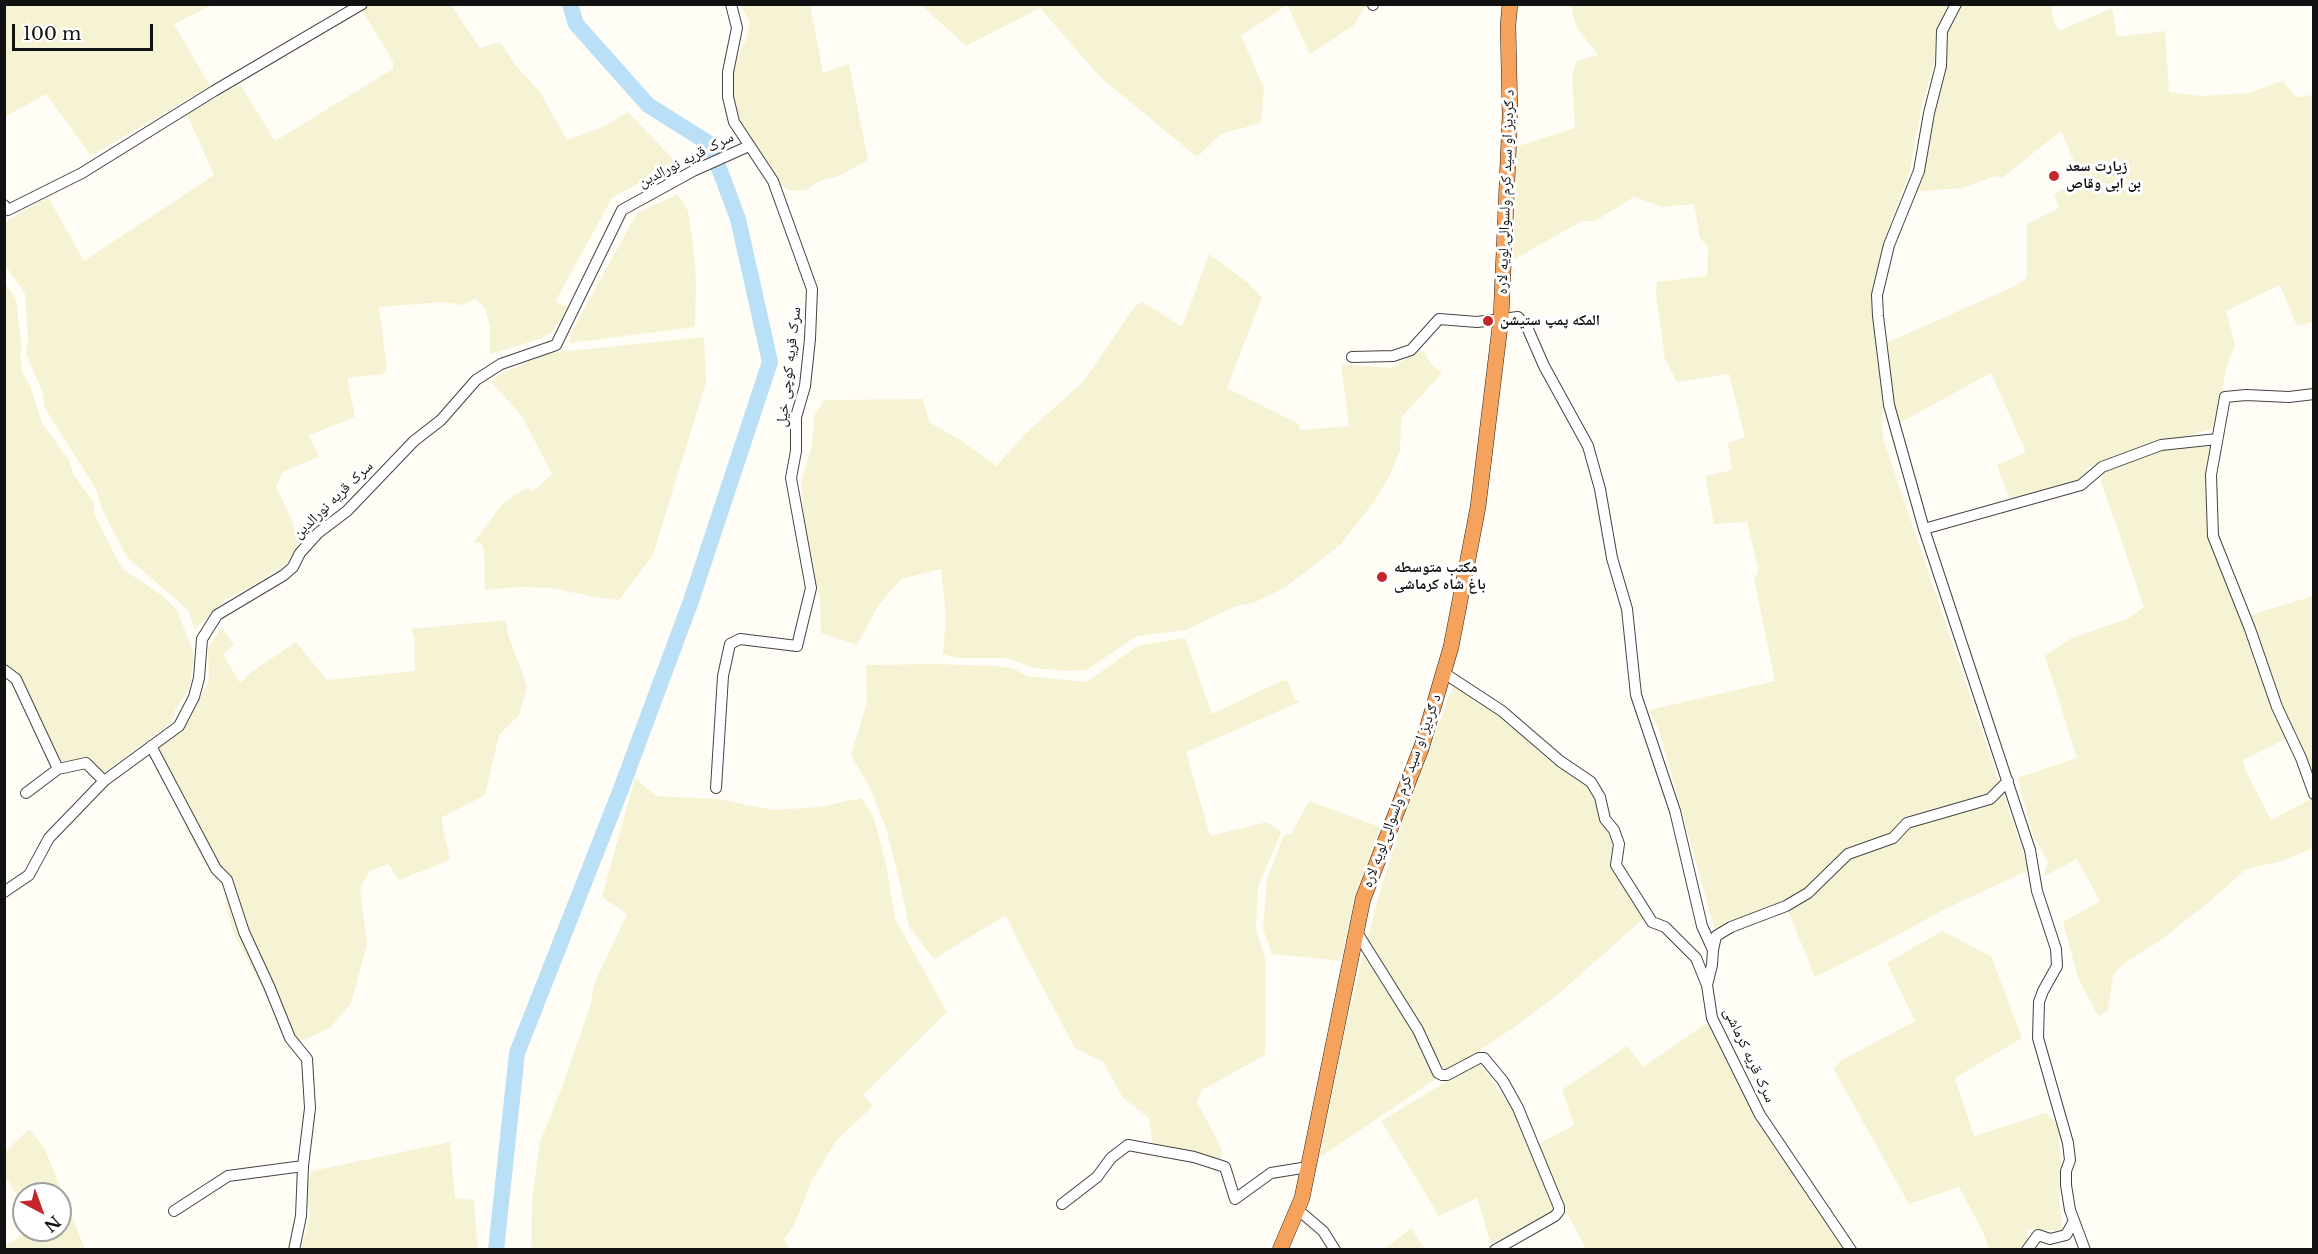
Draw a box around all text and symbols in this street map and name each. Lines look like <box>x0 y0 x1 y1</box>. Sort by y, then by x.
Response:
scale bar <box>15 12 156 50</box>
text: 100 m <box>23 23 81 45</box>
street label: د ګردیز او سید کرم ولسوالۍ لویه لاره <box>1493 89 1519 295</box>
street label: سرک قریه نورالدین <box>635 128 737 192</box>
place label: زیارت سعد بن ابی وقاص <box>2066 158 2141 193</box>
marker: زیارت سعد بن ابی وقاص <box>2047 169 2061 183</box>
street label: سرک قریه کوچی خیل <box>773 306 805 428</box>
place label: المکه پمپ ستیشن <box>1500 312 1600 330</box>
marker: المکه پمپ ستیشن <box>1481 314 1495 328</box>
street label: سرک قریه نورالدین <box>289 457 377 543</box>
place label: مکتب متوسطه باغ شاه کرماشی <box>1394 559 1486 594</box>
marker: مکتب متوسطه باغ شاه کرماشی <box>1375 570 1389 584</box>
street label: د ګردیز او سید کرم ولسوالۍ لویه لاره <box>1359 692 1445 890</box>
street label: سرک قریه کرماشی <box>1719 1005 1779 1105</box>
north arrow <box>12 1182 72 1242</box>
text: N <box>40 1212 65 1237</box>

